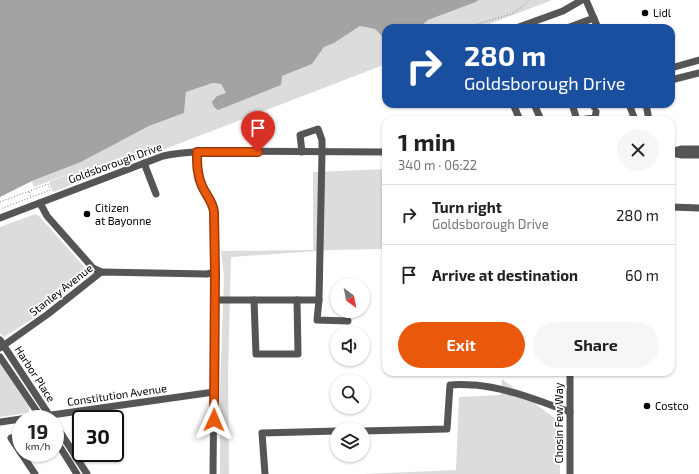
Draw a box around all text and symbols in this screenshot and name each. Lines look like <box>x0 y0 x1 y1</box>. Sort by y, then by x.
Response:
place label: Lidl <box>653 6 672 19</box>
marker: Lidl <box>640 8 650 18</box>
text: 280 m <box>464 38 546 72</box>
icon: right <box>398 40 450 92</box>
text: Goldsborough Drive <box>464 72 626 94</box>
pin <box>241 111 275 152</box>
icon: arrive <box>247 117 269 139</box>
text: 1 min <box>398 127 456 156</box>
button: close <box>617 129 659 171</box>
street label: Goldsborough Drive <box>66 140 164 186</box>
text: 340 m · 06:22 <box>398 157 477 173</box>
text: Turn right <box>432 198 502 216</box>
place label: Citizen at Bayonne <box>95 201 151 227</box>
icon: right <box>398 204 420 226</box>
text: 280 m <box>616 206 659 224</box>
marker: Citizen at Bayonne <box>82 209 92 219</box>
text: Goldsborough Drive <box>432 216 549 232</box>
street label: Stanley Avenue <box>27 261 95 318</box>
icon: arrive <box>398 264 420 286</box>
text: Arrive at destination <box>432 266 578 284</box>
text: 60 m <box>625 266 659 284</box>
north arrow <box>330 278 370 318</box>
map controls <box>330 278 370 462</box>
button: Exit <box>398 322 525 368</box>
button: Share <box>533 322 659 368</box>
button: sound <box>330 326 370 366</box>
street label: Harbor Place <box>13 343 58 404</box>
button: search <box>330 374 370 414</box>
street label: Constitution Avenue <box>66 381 168 408</box>
street label: Chosin Few Way <box>552 382 565 464</box>
position arrow <box>193 399 235 441</box>
place label: Costco <box>655 399 689 412</box>
marker: Costco <box>642 401 652 411</box>
speed limit sign: 30 <box>72 410 124 462</box>
text: 19 <box>28 419 48 443</box>
button: layers <box>330 422 370 462</box>
text: km/h <box>26 440 50 452</box>

